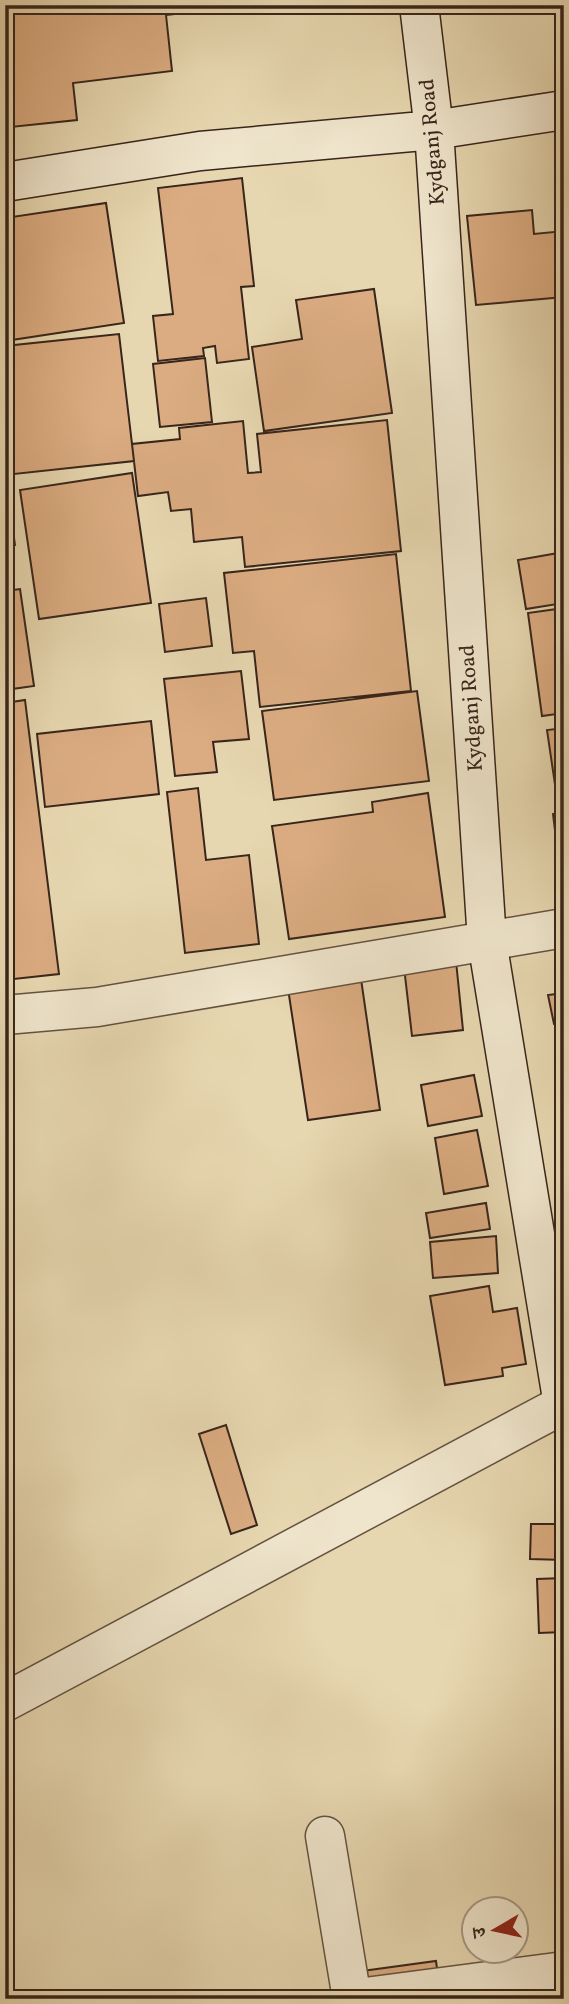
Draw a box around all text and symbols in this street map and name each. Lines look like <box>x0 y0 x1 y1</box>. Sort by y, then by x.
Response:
street label: Kydganj Road <box>413 77 453 207</box>
street label: Kydganj Road <box>453 644 491 772</box>
north arrow <box>461 1896 530 1966</box>
text: उ <box>466 1924 494 1941</box>

